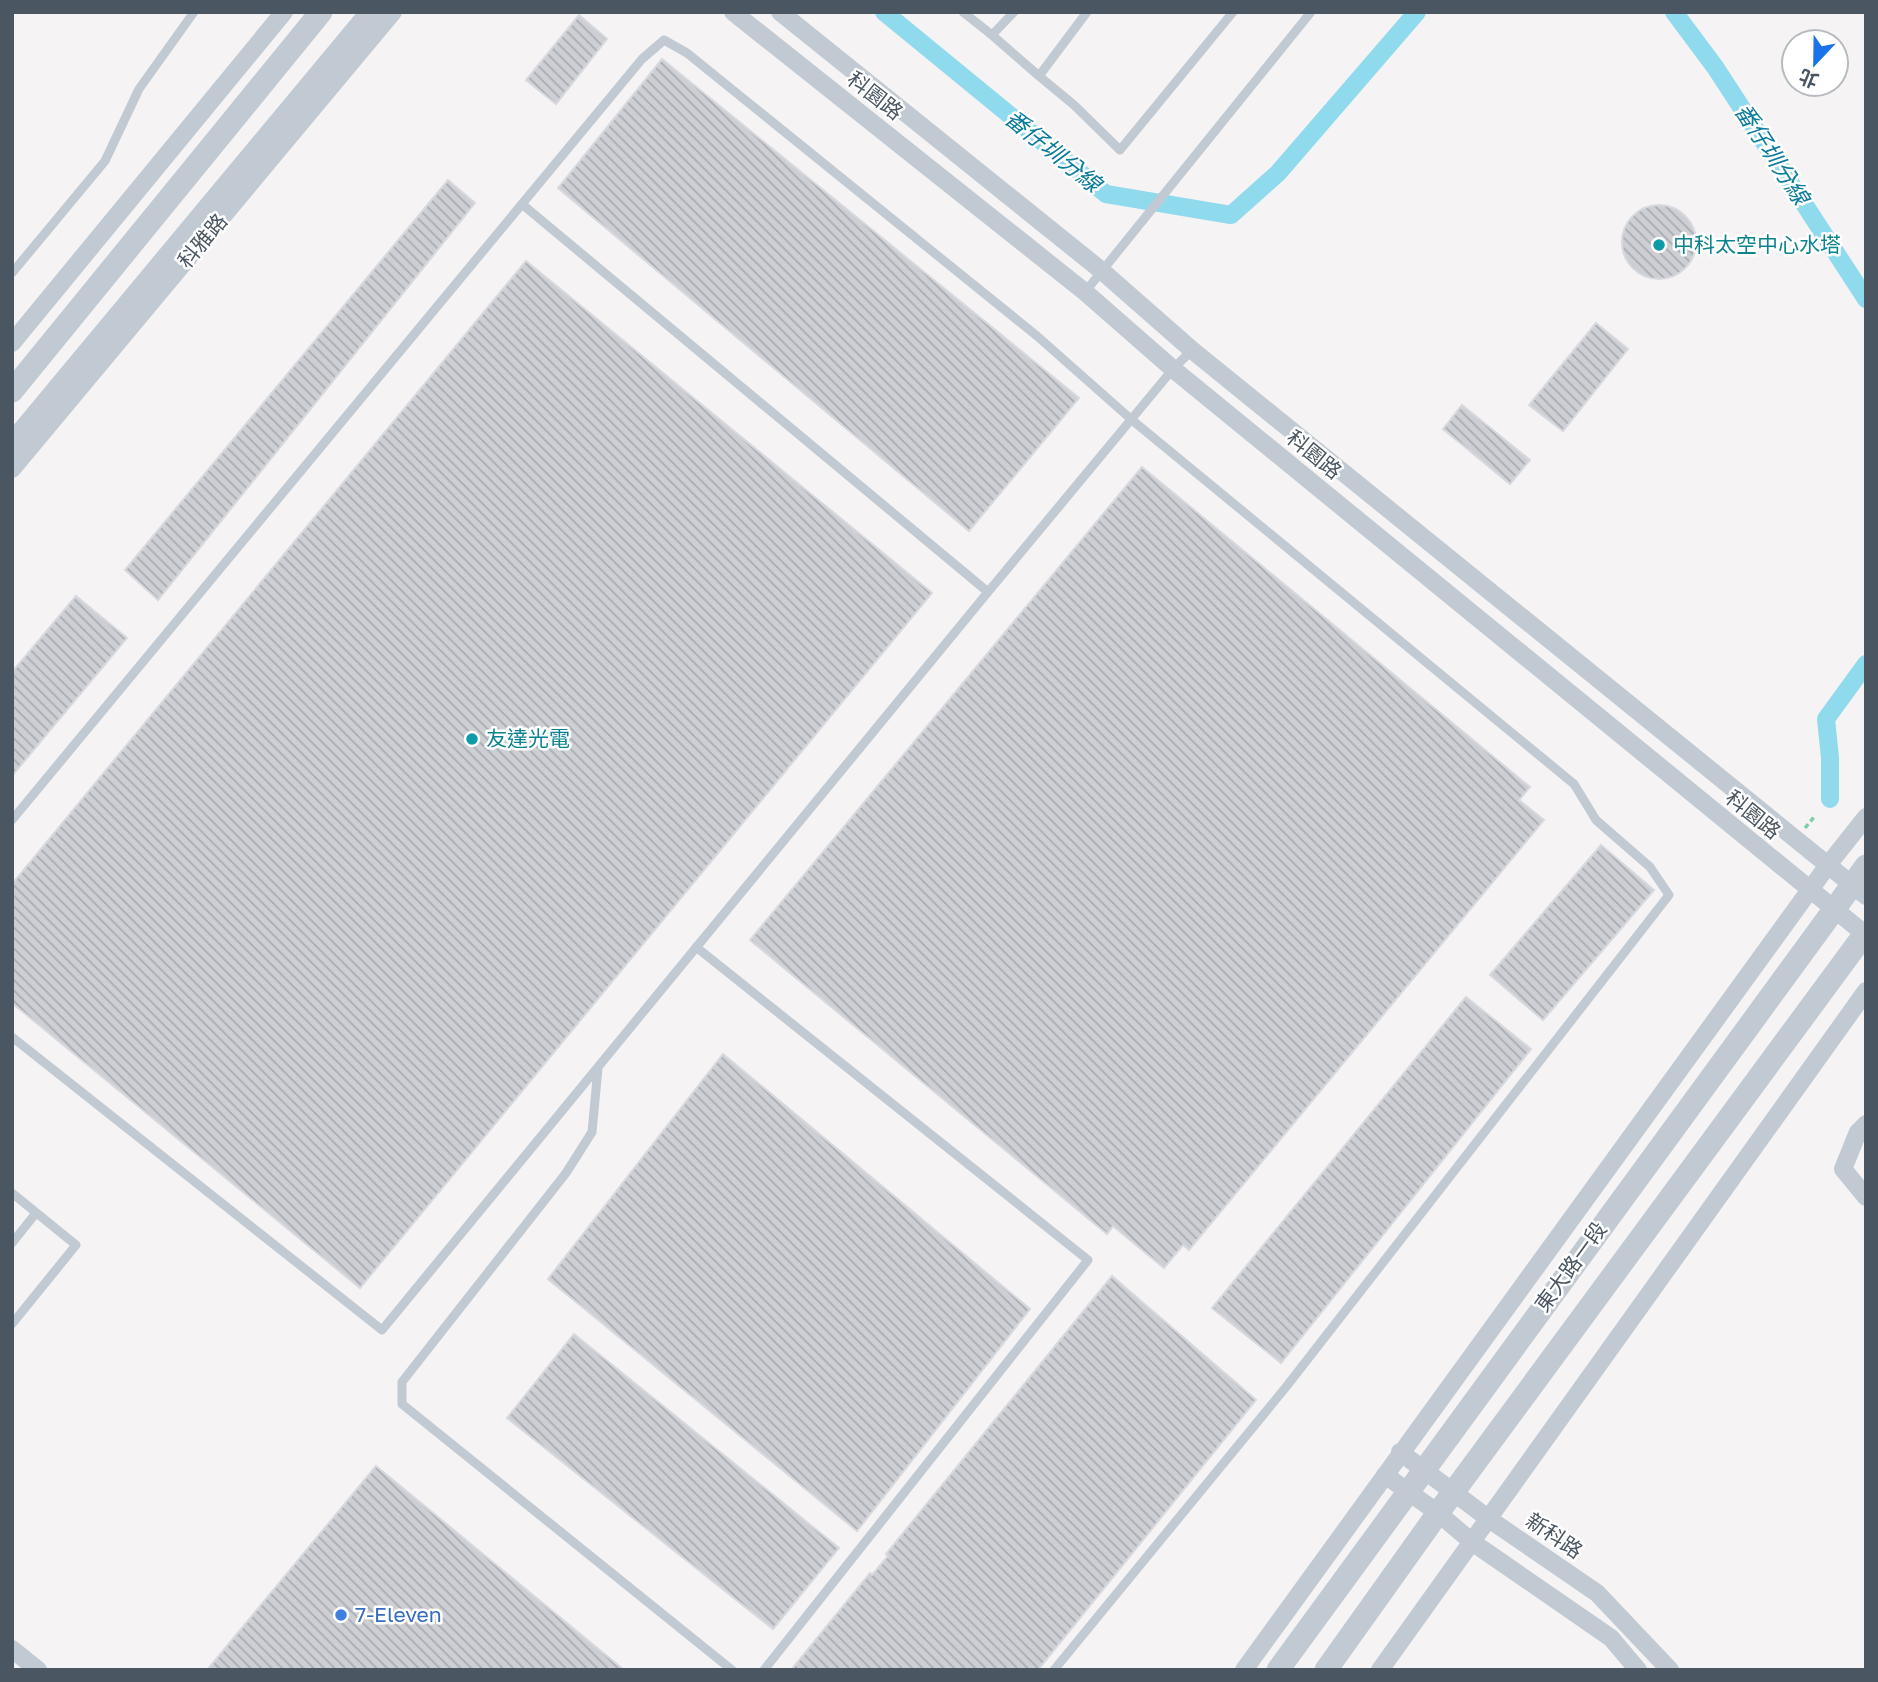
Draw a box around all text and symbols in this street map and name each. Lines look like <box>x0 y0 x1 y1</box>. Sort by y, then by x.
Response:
north arrow <box>1780 28 1850 98</box>
text: 北 <box>1795 65 1822 93</box>
street label: 科園路 <box>843 66 908 125</box>
water label: 番仔圳分線 <box>1730 98 1818 212</box>
water label: 番仔圳分線 <box>1000 103 1109 199</box>
street label: 科雅路 <box>172 208 232 273</box>
place label: 中科太空中心水塔 <box>1673 231 1841 257</box>
marker: 中科太空中心水塔 <box>1651 237 1667 253</box>
street label: 科園路 <box>1282 424 1347 484</box>
place label: 友達光電 <box>486 725 570 751</box>
marker: 友達光電 <box>464 731 480 747</box>
street label: 科園路 <box>1721 784 1786 844</box>
street label: 東大路一段 <box>1529 1216 1612 1317</box>
street label: 新科路 <box>1521 1507 1588 1564</box>
place label: 7-Eleven <box>355 1601 442 1627</box>
marker: 7-Eleven <box>333 1607 349 1623</box>

